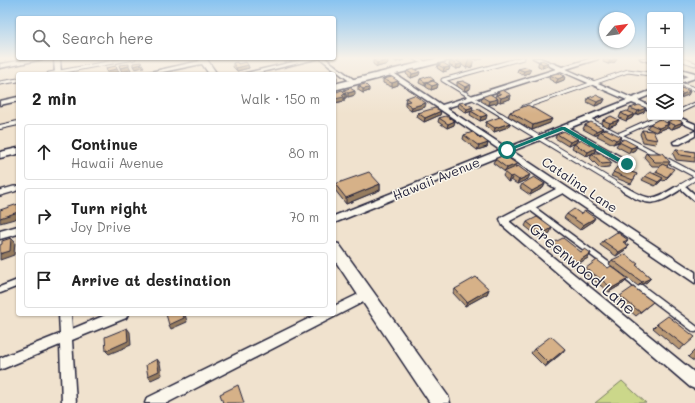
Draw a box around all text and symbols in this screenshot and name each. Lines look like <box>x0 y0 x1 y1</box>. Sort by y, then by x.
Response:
north arrow <box>599 12 635 48</box>
map controls <box>647 12 683 120</box>
button: + <box>647 12 683 48</box>
search box <box>16 16 336 60</box>
icon: search <box>30 27 52 49</box>
text: Search here <box>62 28 153 48</box>
button: − <box>647 48 683 84</box>
button: layers <box>647 84 683 120</box>
text: 2 min <box>32 87 77 109</box>
text: Walk · 150 m <box>240 90 320 107</box>
text: Continue <box>71 134 138 154</box>
icon: ahead <box>33 141 55 163</box>
route start <box>498 141 516 159</box>
text: 80 m <box>289 144 319 161</box>
street label: Catalina Lane <box>539 152 621 216</box>
street label: Hawaii Avenue <box>390 153 482 203</box>
text: Hawaii Avenue <box>71 154 164 171</box>
route end <box>618 155 636 173</box>
text: Turn right <box>71 198 148 218</box>
icon: right <box>33 205 55 227</box>
text: 70 m <box>289 208 319 225</box>
street label: Greenwood Lane <box>526 217 640 319</box>
text: Joy Drive <box>71 218 131 235</box>
icon: arrive <box>33 269 55 291</box>
text: Arrive at destination <box>71 270 231 290</box>

